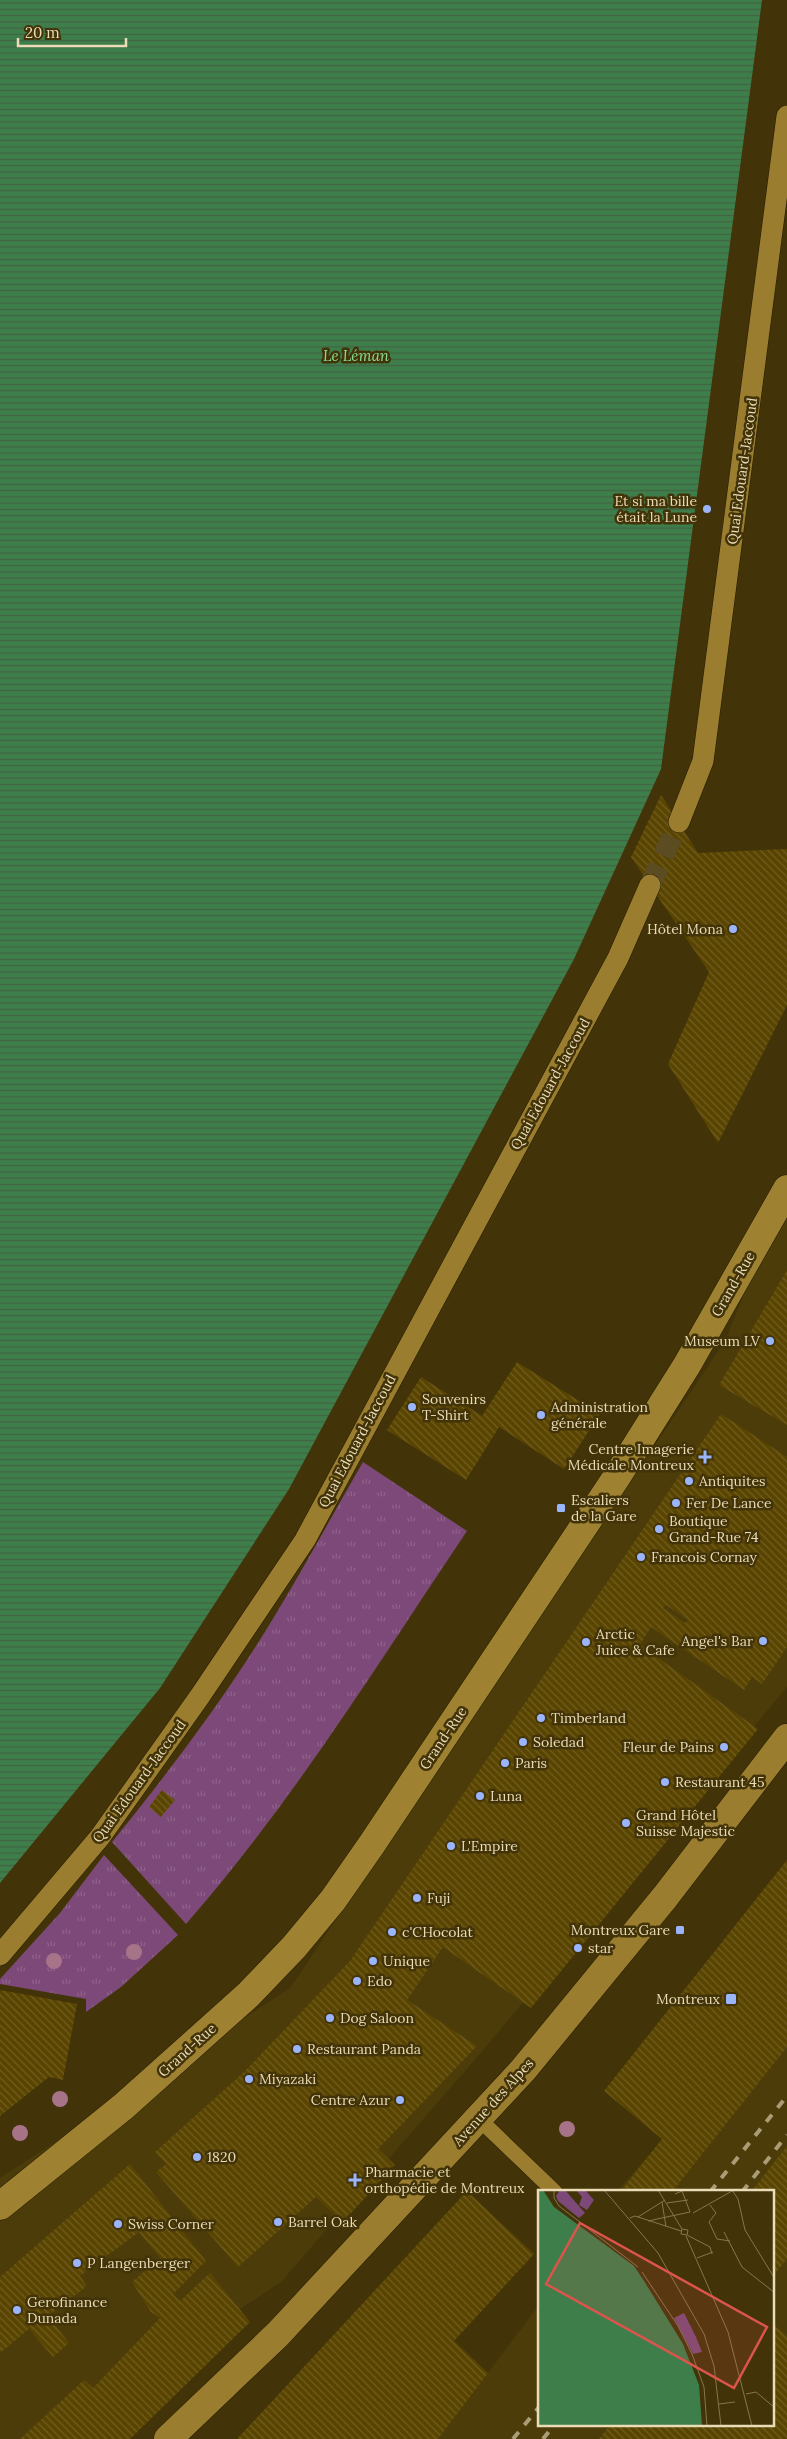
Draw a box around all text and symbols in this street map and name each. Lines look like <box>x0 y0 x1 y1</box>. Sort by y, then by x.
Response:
scale bar <box>18 15 125 47</box>
text: 20 m <box>25 23 60 42</box>
water label: Le Léman <box>323 346 390 365</box>
street label: Quai Edouard-Jaccoud <box>723 397 761 545</box>
place label: Et si ma bille était la Lune <box>614 492 697 526</box>
marker: Et si ma bille était la Lune <box>701 503 713 515</box>
place label: Hôtel Mona <box>647 920 723 938</box>
marker: Hôtel Mona <box>727 923 739 935</box>
street label: Quai Edouard-Jaccoud <box>506 1015 594 1153</box>
street label: Grand-Rue <box>707 1248 759 1320</box>
place label: Museum LV <box>684 1332 761 1350</box>
marker: Museum LV <box>764 1335 776 1347</box>
street label: Quai Edouard-Jaccoud <box>314 1371 400 1511</box>
place label: Souvenirs T-Shirt <box>422 1390 486 1424</box>
place label: Administration générale <box>550 1398 649 1432</box>
marker: Souvenirs T-Shirt <box>406 1401 418 1413</box>
marker: Administration générale <box>535 1409 547 1421</box>
place label: Centre Imagerie Médicale Montreux <box>568 1440 695 1474</box>
marker: Centre Imagerie Médicale Montreux <box>698 1450 712 1464</box>
place label: Antiquites <box>698 1472 766 1490</box>
marker: Antiquites <box>683 1475 695 1487</box>
place label: Escaliers de la Gare <box>571 1491 637 1525</box>
place label: Fer De Lance <box>686 1494 772 1512</box>
marker: Fer De Lance <box>670 1497 682 1509</box>
marker: Escaliers de la Gare <box>555 1502 567 1514</box>
place label: Boutique Grand-Rue 74 <box>669 1512 759 1546</box>
marker: Boutique Grand-Rue 74 <box>653 1523 665 1535</box>
place label: Francois Cornay <box>651 1548 758 1566</box>
marker: Francois Cornay <box>635 1551 647 1563</box>
place label: Arctic Juice & Cafe <box>595 1625 675 1659</box>
place label: Angel's Bar <box>681 1632 753 1650</box>
marker: Angel's Bar <box>757 1635 769 1647</box>
marker: Arctic Juice & Cafe <box>580 1636 592 1648</box>
street label: Grand-Rue <box>415 1703 471 1773</box>
place label: Timberland <box>551 1709 626 1727</box>
marker: Timberland <box>535 1712 547 1724</box>
street label: Quai Edouard-Jaccoud <box>88 1716 190 1846</box>
place label: Soledad <box>533 1733 584 1751</box>
marker: Soledad <box>517 1736 529 1748</box>
place label: Fleur de Pains <box>623 1738 714 1756</box>
marker: Fleur de Pains <box>718 1741 730 1753</box>
place label: Paris <box>515 1754 547 1772</box>
marker: Paris <box>499 1757 511 1769</box>
place label: Restaurant 45 <box>675 1773 765 1791</box>
marker: Restaurant 45 <box>659 1776 671 1788</box>
place label: Luna <box>490 1787 522 1805</box>
marker: Luna <box>474 1790 486 1802</box>
place label: Grand Hôtel Suisse Majestic <box>636 1806 735 1840</box>
marker: Grand Hôtel Suisse Majestic <box>620 1817 632 1829</box>
place label: L'Empire <box>461 1837 518 1855</box>
marker: L'Empire <box>445 1840 457 1852</box>
place label: Fuji <box>427 1889 451 1907</box>
marker: Fuji <box>411 1892 423 1904</box>
place label: Montreux Gare <box>571 1921 670 1939</box>
place label: c'CHocolat <box>402 1923 473 1941</box>
marker: Montreux Gare <box>674 1924 686 1936</box>
marker: c'CHocolat <box>386 1926 398 1938</box>
place label: star <box>588 1939 613 1957</box>
marker: star <box>572 1942 584 1954</box>
place label: Unique <box>383 1952 430 1970</box>
marker: Unique <box>367 1955 379 1967</box>
place label: Edo <box>367 1972 392 1990</box>
marker: Edo <box>351 1975 363 1987</box>
place label: Montreux <box>656 1990 721 2008</box>
marker: Montreux <box>724 1992 738 2006</box>
place label: Dog Saloon <box>340 2009 414 2027</box>
marker: Dog Saloon <box>324 2012 336 2024</box>
street label: Grand-Rue <box>154 2019 220 2081</box>
place label: Restaurant Panda <box>307 2040 421 2058</box>
marker: Restaurant Panda <box>291 2043 303 2055</box>
street label: Avenue des Alpes <box>448 2054 537 2151</box>
place label: Miyazaki <box>259 2070 316 2088</box>
marker: Miyazaki <box>243 2073 255 2085</box>
place label: Centre Azur <box>311 2091 390 2109</box>
marker: Centre Azur <box>394 2094 406 2106</box>
place label: 1820 <box>207 2148 236 2166</box>
marker: 1820 <box>191 2151 203 2163</box>
place label: Pharmacie et orthopédie de Montreux <box>365 2163 525 2197</box>
marker: Pharmacie et orthopédie de Montreux <box>349 2174 361 2186</box>
inset map <box>538 2190 774 2426</box>
place label: Barrel Oak <box>288 2213 357 2231</box>
place label: Swiss Corner <box>128 2215 214 2233</box>
marker: Barrel Oak <box>272 2216 284 2228</box>
marker: Swiss Corner <box>112 2218 124 2230</box>
place label: P Langenberger <box>87 2254 190 2272</box>
marker: P Langenberger <box>71 2257 83 2269</box>
place label: Gerofinance Dunada <box>27 2293 108 2327</box>
marker: Gerofinance Dunada <box>11 2304 23 2316</box>

